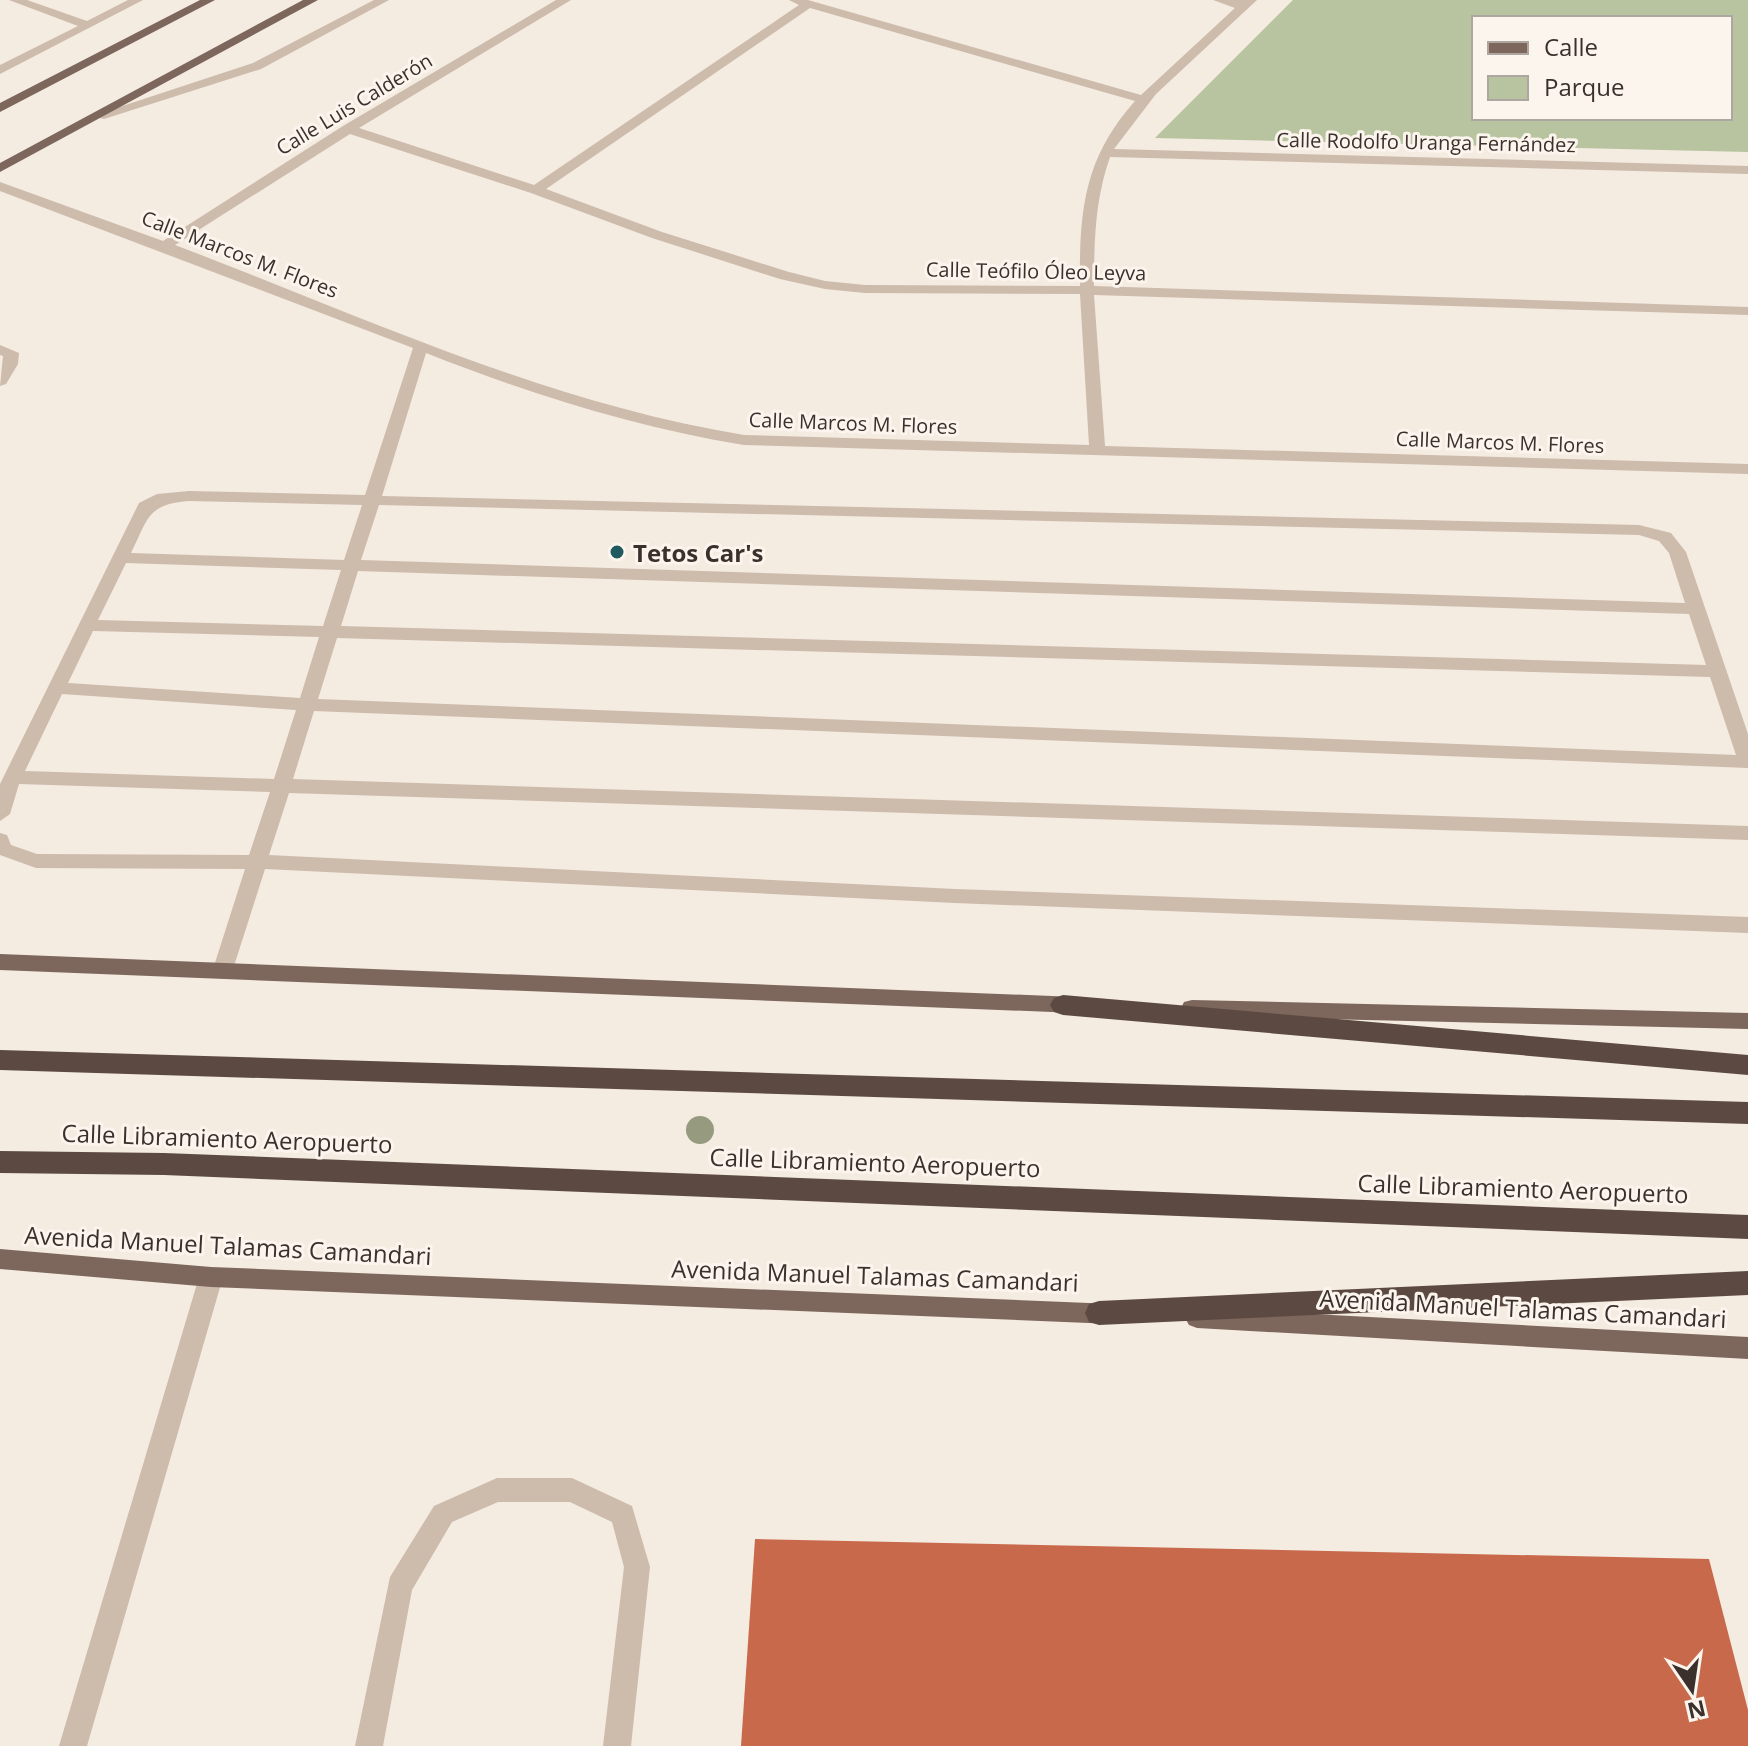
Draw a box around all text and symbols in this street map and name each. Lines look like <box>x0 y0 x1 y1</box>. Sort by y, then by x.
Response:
legend <box>1472 16 1732 120</box>
text: Calle <box>1544 30 1598 63</box>
street label: Calle Luis Calderón <box>271 47 437 161</box>
text: Parque <box>1544 70 1624 103</box>
street label: Calle Rodolfo Uranga Fernández <box>1276 126 1576 158</box>
street label: Calle Marcos M. Flores <box>138 204 342 304</box>
street label: Calle Teófilo Óleo Leyva <box>926 256 1146 286</box>
street label: Calle Marcos M. Flores <box>748 406 958 440</box>
street label: Calle Marcos M. Flores <box>1395 425 1605 459</box>
place label: Tetos Car's <box>633 536 764 569</box>
marker: Tetos Car's <box>608 543 626 561</box>
street label: Calle Libramiento Aeropuerto <box>61 1116 393 1160</box>
street label: Calle Libramiento Aeropuerto <box>709 1140 1041 1184</box>
street label: Calle Libramiento Aeropuerto <box>1357 1166 1689 1210</box>
street label: Avenida Manuel Talamas Camandari <box>24 1218 432 1272</box>
street label: Avenida Manuel Talamas Camandari <box>671 1251 1079 1299</box>
street label: Avenida Manuel Talamas Camandari <box>1319 1281 1727 1335</box>
north arrow <box>1652 1650 1732 1730</box>
text: N <box>1685 1694 1709 1727</box>

